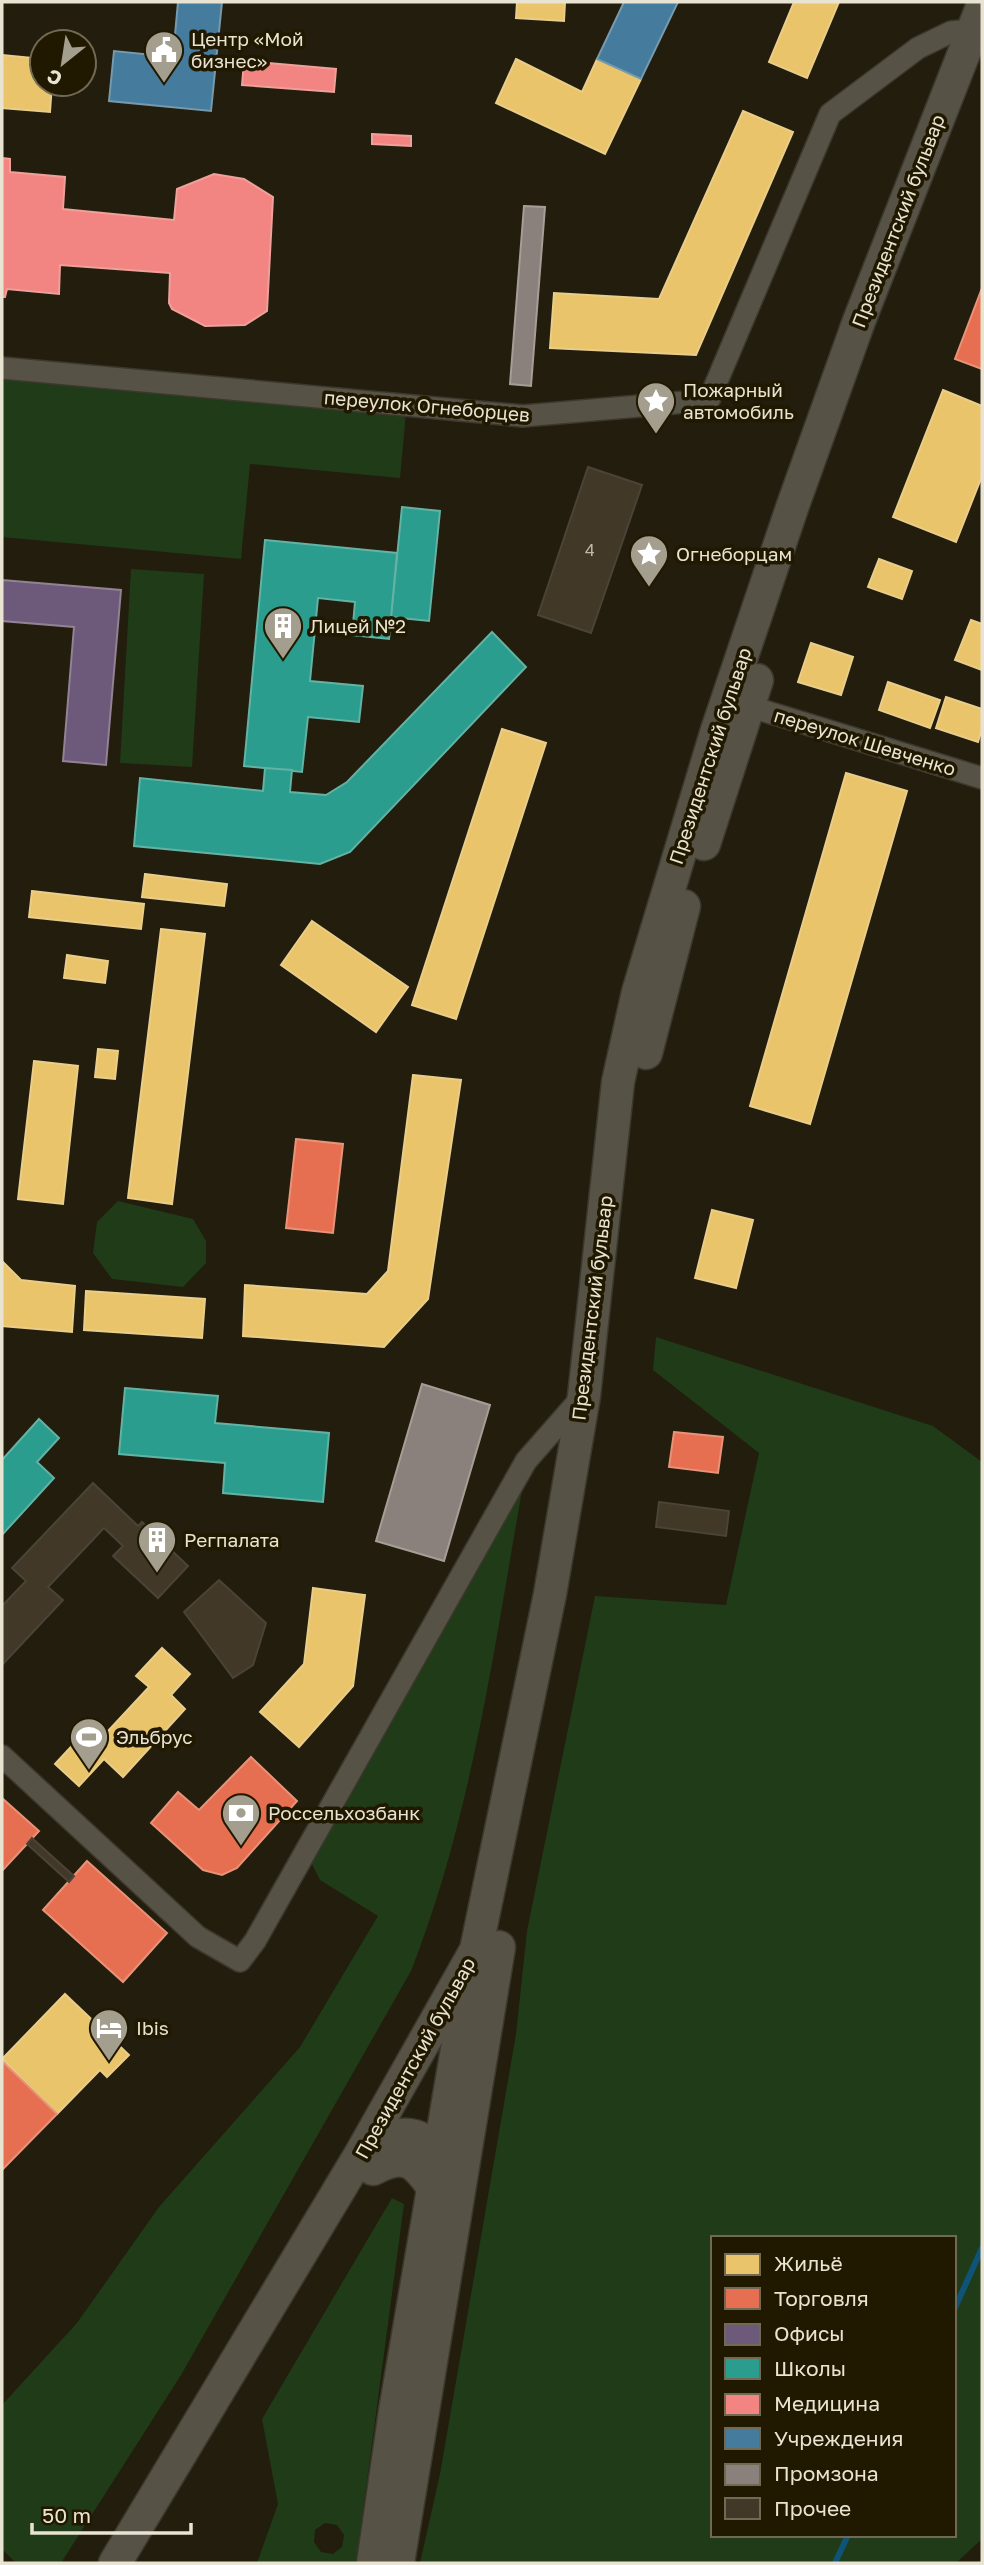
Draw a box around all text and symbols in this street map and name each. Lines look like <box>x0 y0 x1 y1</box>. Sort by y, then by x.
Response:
place label: Центр «Мой бизнес» <box>191 27 303 72</box>
north arrow <box>28 28 98 98</box>
public building icon: Центр «Мой бизнес» <box>143 29 185 84</box>
text: С <box>43 65 66 91</box>
street label: Президентский бульвар <box>846 111 949 331</box>
place label: Пожарный автомобиль <box>683 378 794 423</box>
place icon: Пожарный автомобиль <box>635 380 677 435</box>
street label: переулок Огнеборцев <box>323 385 531 426</box>
place icon: Огнеборцам <box>628 533 670 588</box>
house number: 4 <box>585 540 595 560</box>
place label: Огнеборцам <box>676 542 792 565</box>
building icon: Лицей №2 <box>262 605 304 660</box>
place label: Лицей №2 <box>310 614 406 637</box>
street label: Президентский бульвар <box>664 645 755 867</box>
street label: переулок Шевченко <box>772 703 959 780</box>
street label: Президентский бульвар <box>566 1194 617 1422</box>
building icon: Регпалата <box>136 1519 178 1574</box>
place label: Регпалата <box>184 1528 279 1551</box>
sports icon: Эльбрус <box>68 1716 110 1771</box>
place label: Эльбрус <box>116 1725 193 1748</box>
bank icon: Россельхозбанк <box>220 1792 262 1847</box>
place label: Россельхозбанк <box>268 1801 420 1824</box>
street label: Президентский бульвар <box>350 1953 479 2162</box>
hotel icon: Ibis <box>88 2007 130 2062</box>
place label: Ibis <box>136 2016 169 2039</box>
legend <box>711 2236 956 2537</box>
text: Жильё <box>774 2250 843 2276</box>
text: Торговля <box>774 2285 869 2311</box>
text: Офисы <box>774 2320 845 2346</box>
text: Школы <box>774 2355 846 2381</box>
text: Медицина <box>774 2390 880 2416</box>
text: Учреждения <box>774 2425 903 2451</box>
text: Промзона <box>774 2460 879 2486</box>
scale bar <box>32 2492 191 2536</box>
text: Прочее <box>774 2495 851 2521</box>
text: 50 m <box>42 2502 91 2528</box>

